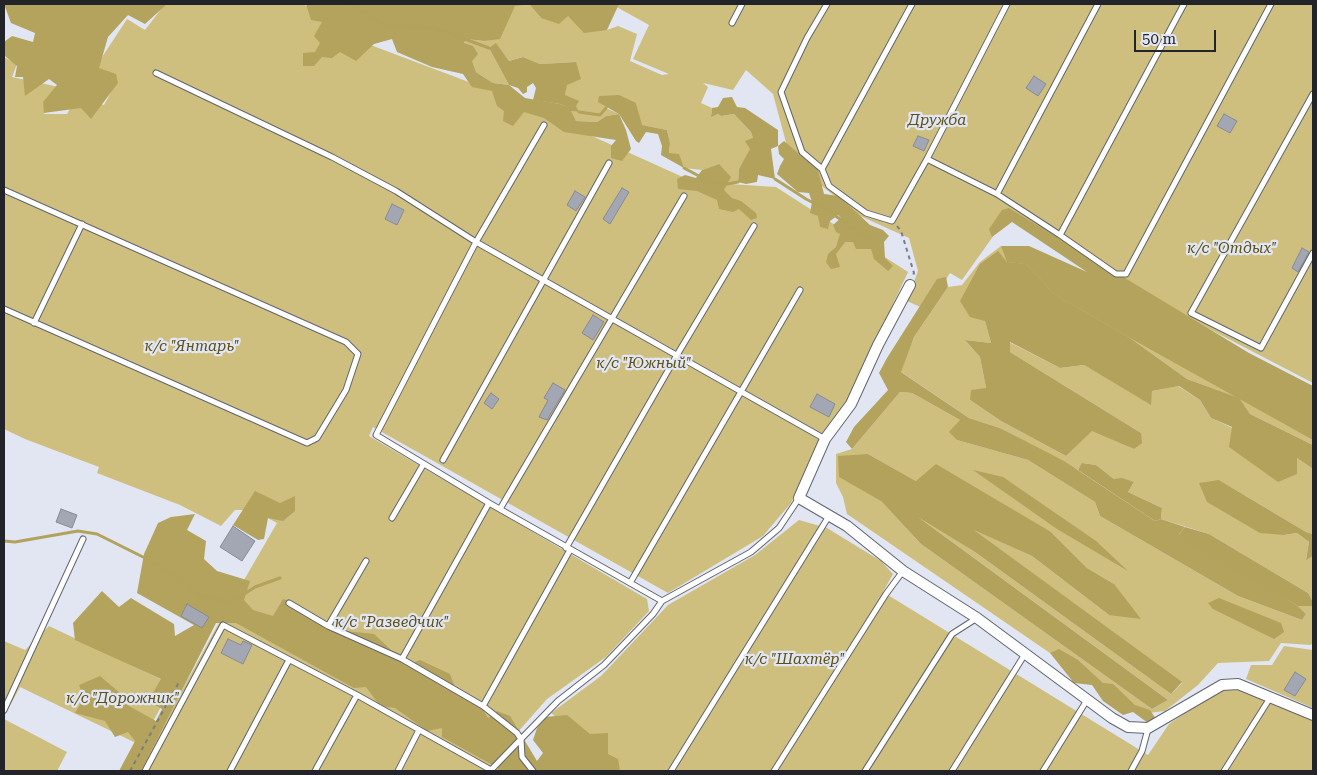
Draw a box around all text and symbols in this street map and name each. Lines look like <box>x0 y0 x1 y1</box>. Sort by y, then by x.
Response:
scale bar <box>1137 20 1220 52</box>
text: 50 m <box>1142 30 1176 48</box>
park label: Дружба <box>908 112 966 130</box>
park label: к/с "Отдых" <box>1187 240 1277 258</box>
park label: к/с "Янтарь" <box>144 338 240 356</box>
park label: к/с "Южный" <box>596 355 692 373</box>
park label: к/с "Разведчик" <box>335 614 449 632</box>
park label: к/с "Шахтёр" <box>745 651 845 669</box>
park label: к/с "Дорожник" <box>66 690 180 708</box>

